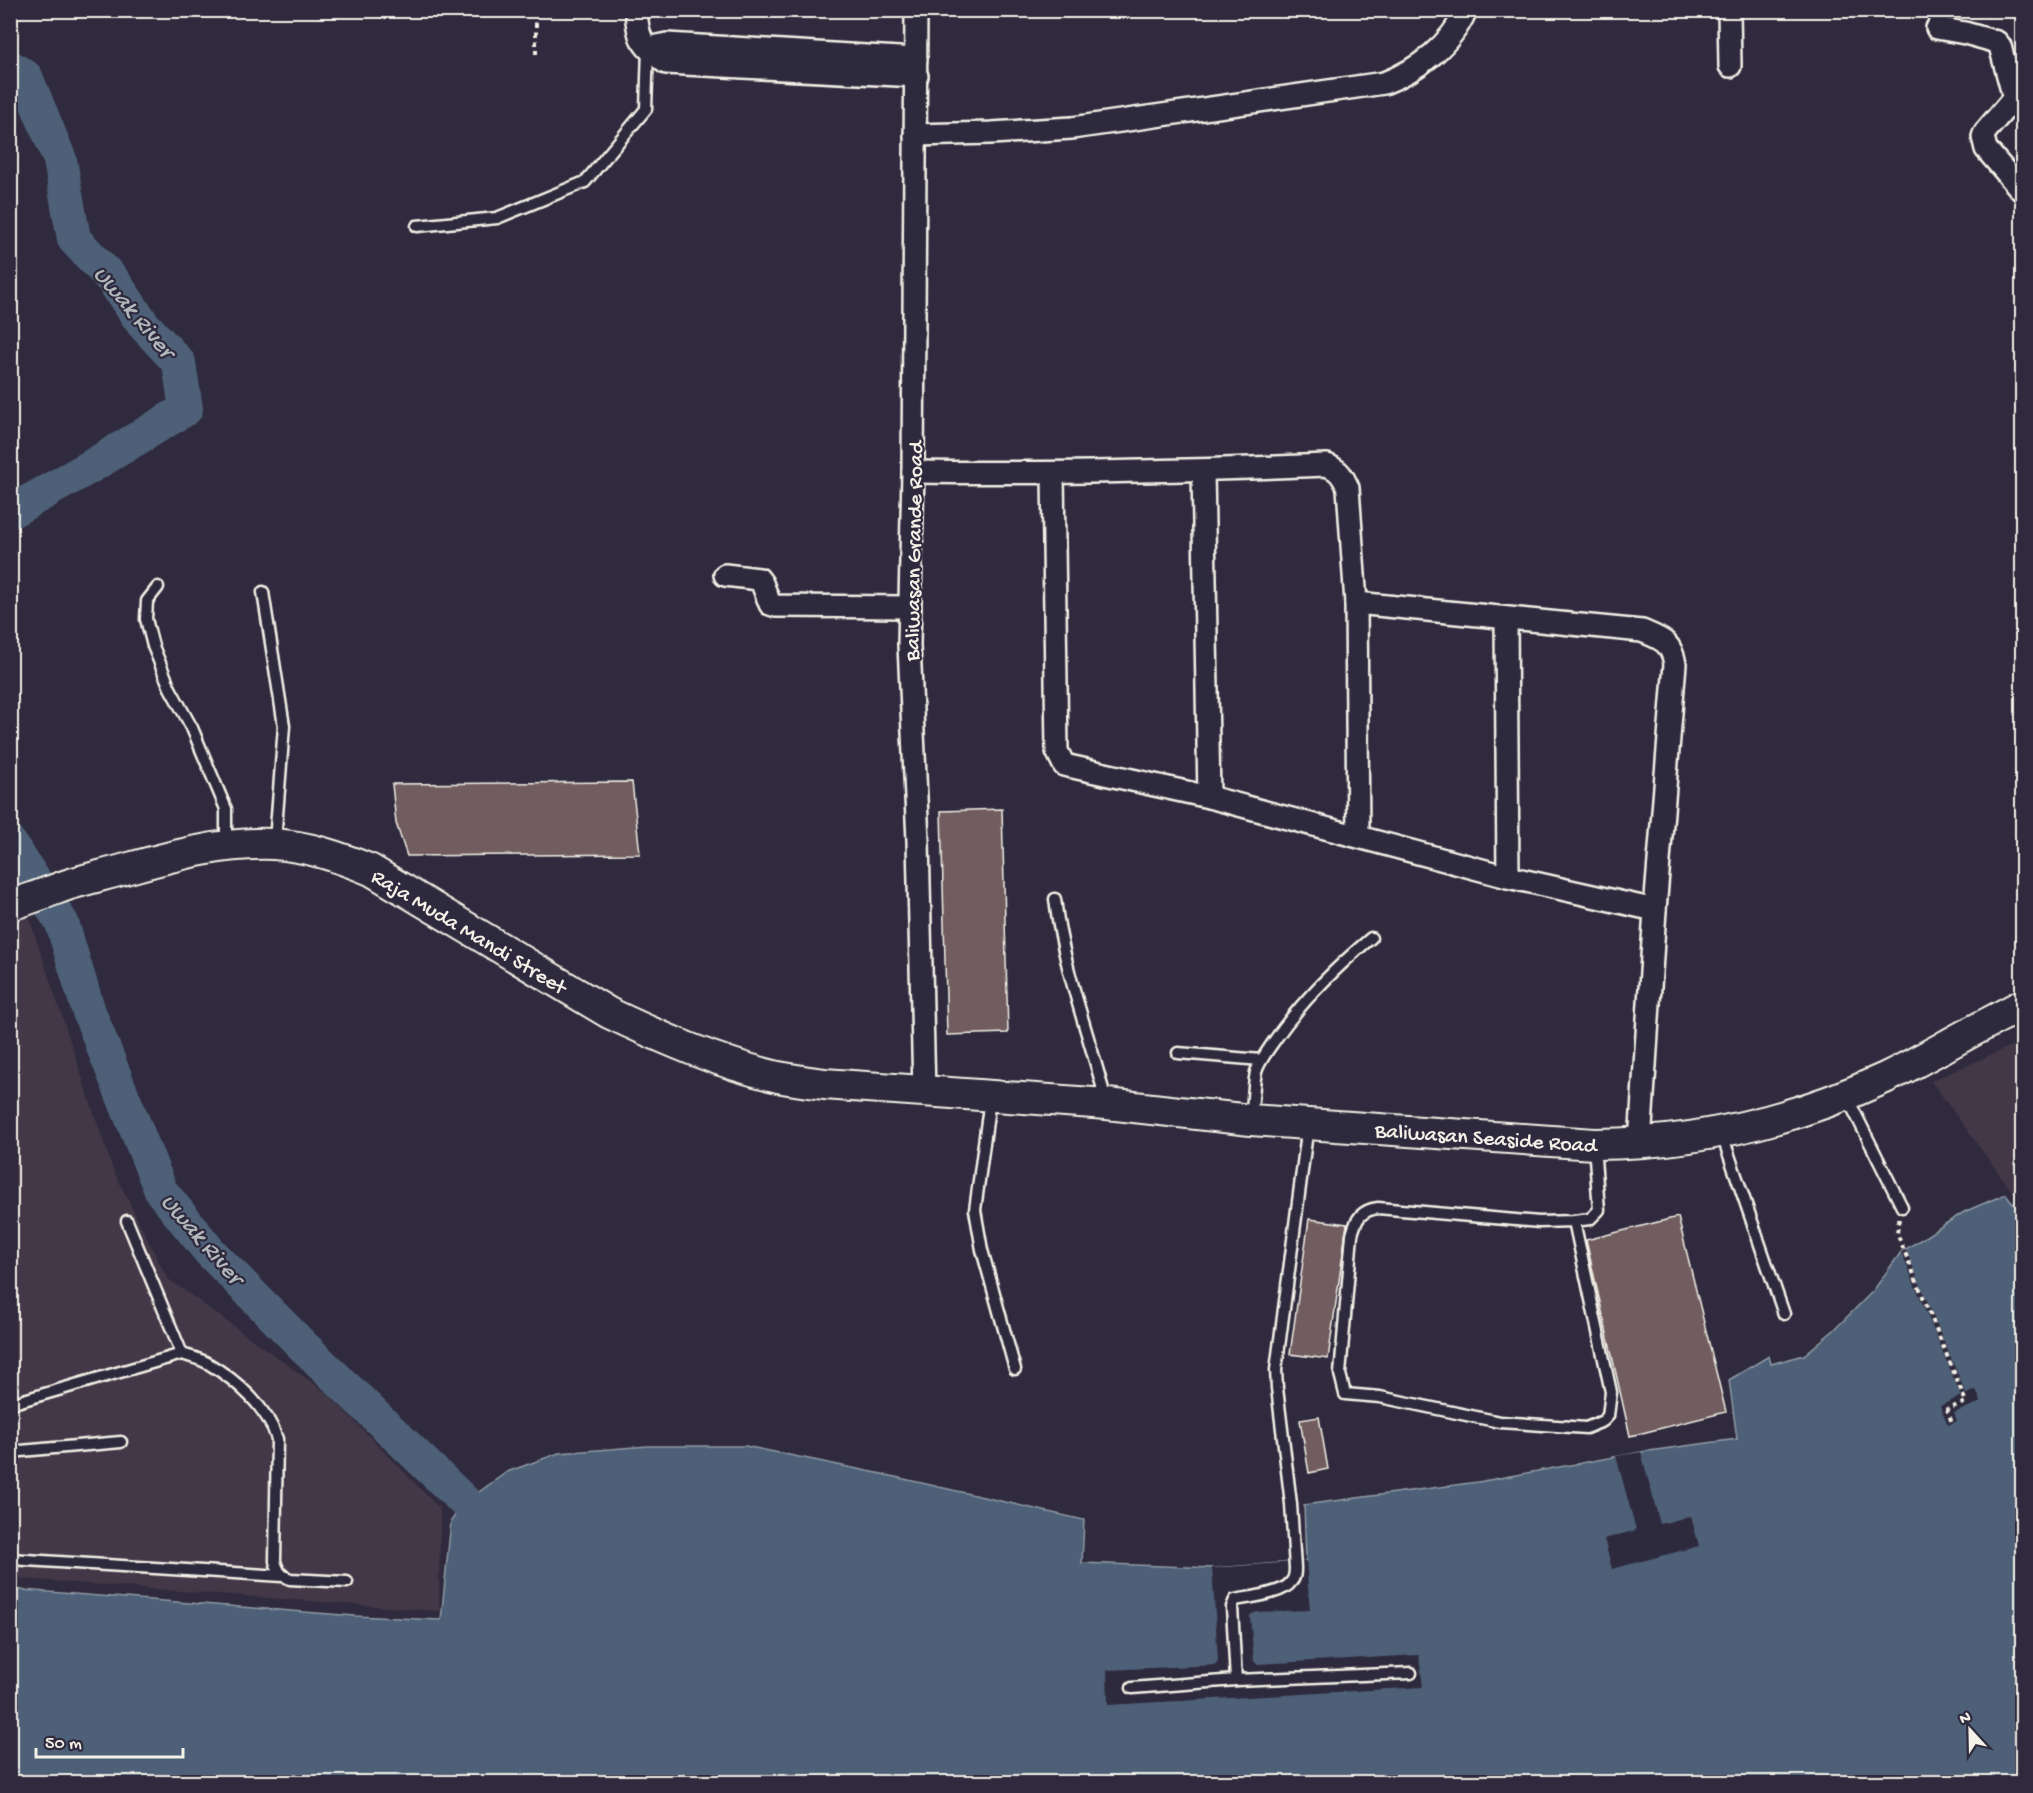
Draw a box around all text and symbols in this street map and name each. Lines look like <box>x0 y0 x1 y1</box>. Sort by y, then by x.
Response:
water label: Uwak River <box>85 261 182 369</box>
street label: Baliwasan Grande Road <box>901 439 931 662</box>
street label: Raja Muda Mandi Street <box>366 865 572 1003</box>
street label: Baliwasan Seaside Road <box>1373 1119 1600 1161</box>
water label: Uwak River <box>153 1189 251 1295</box>
north arrow <box>1940 1700 2000 1760</box>
text: N <box>1957 1708 1975 1730</box>
scale bar <box>36 1721 183 1759</box>
text: 50 m <box>45 1734 82 1755</box>

